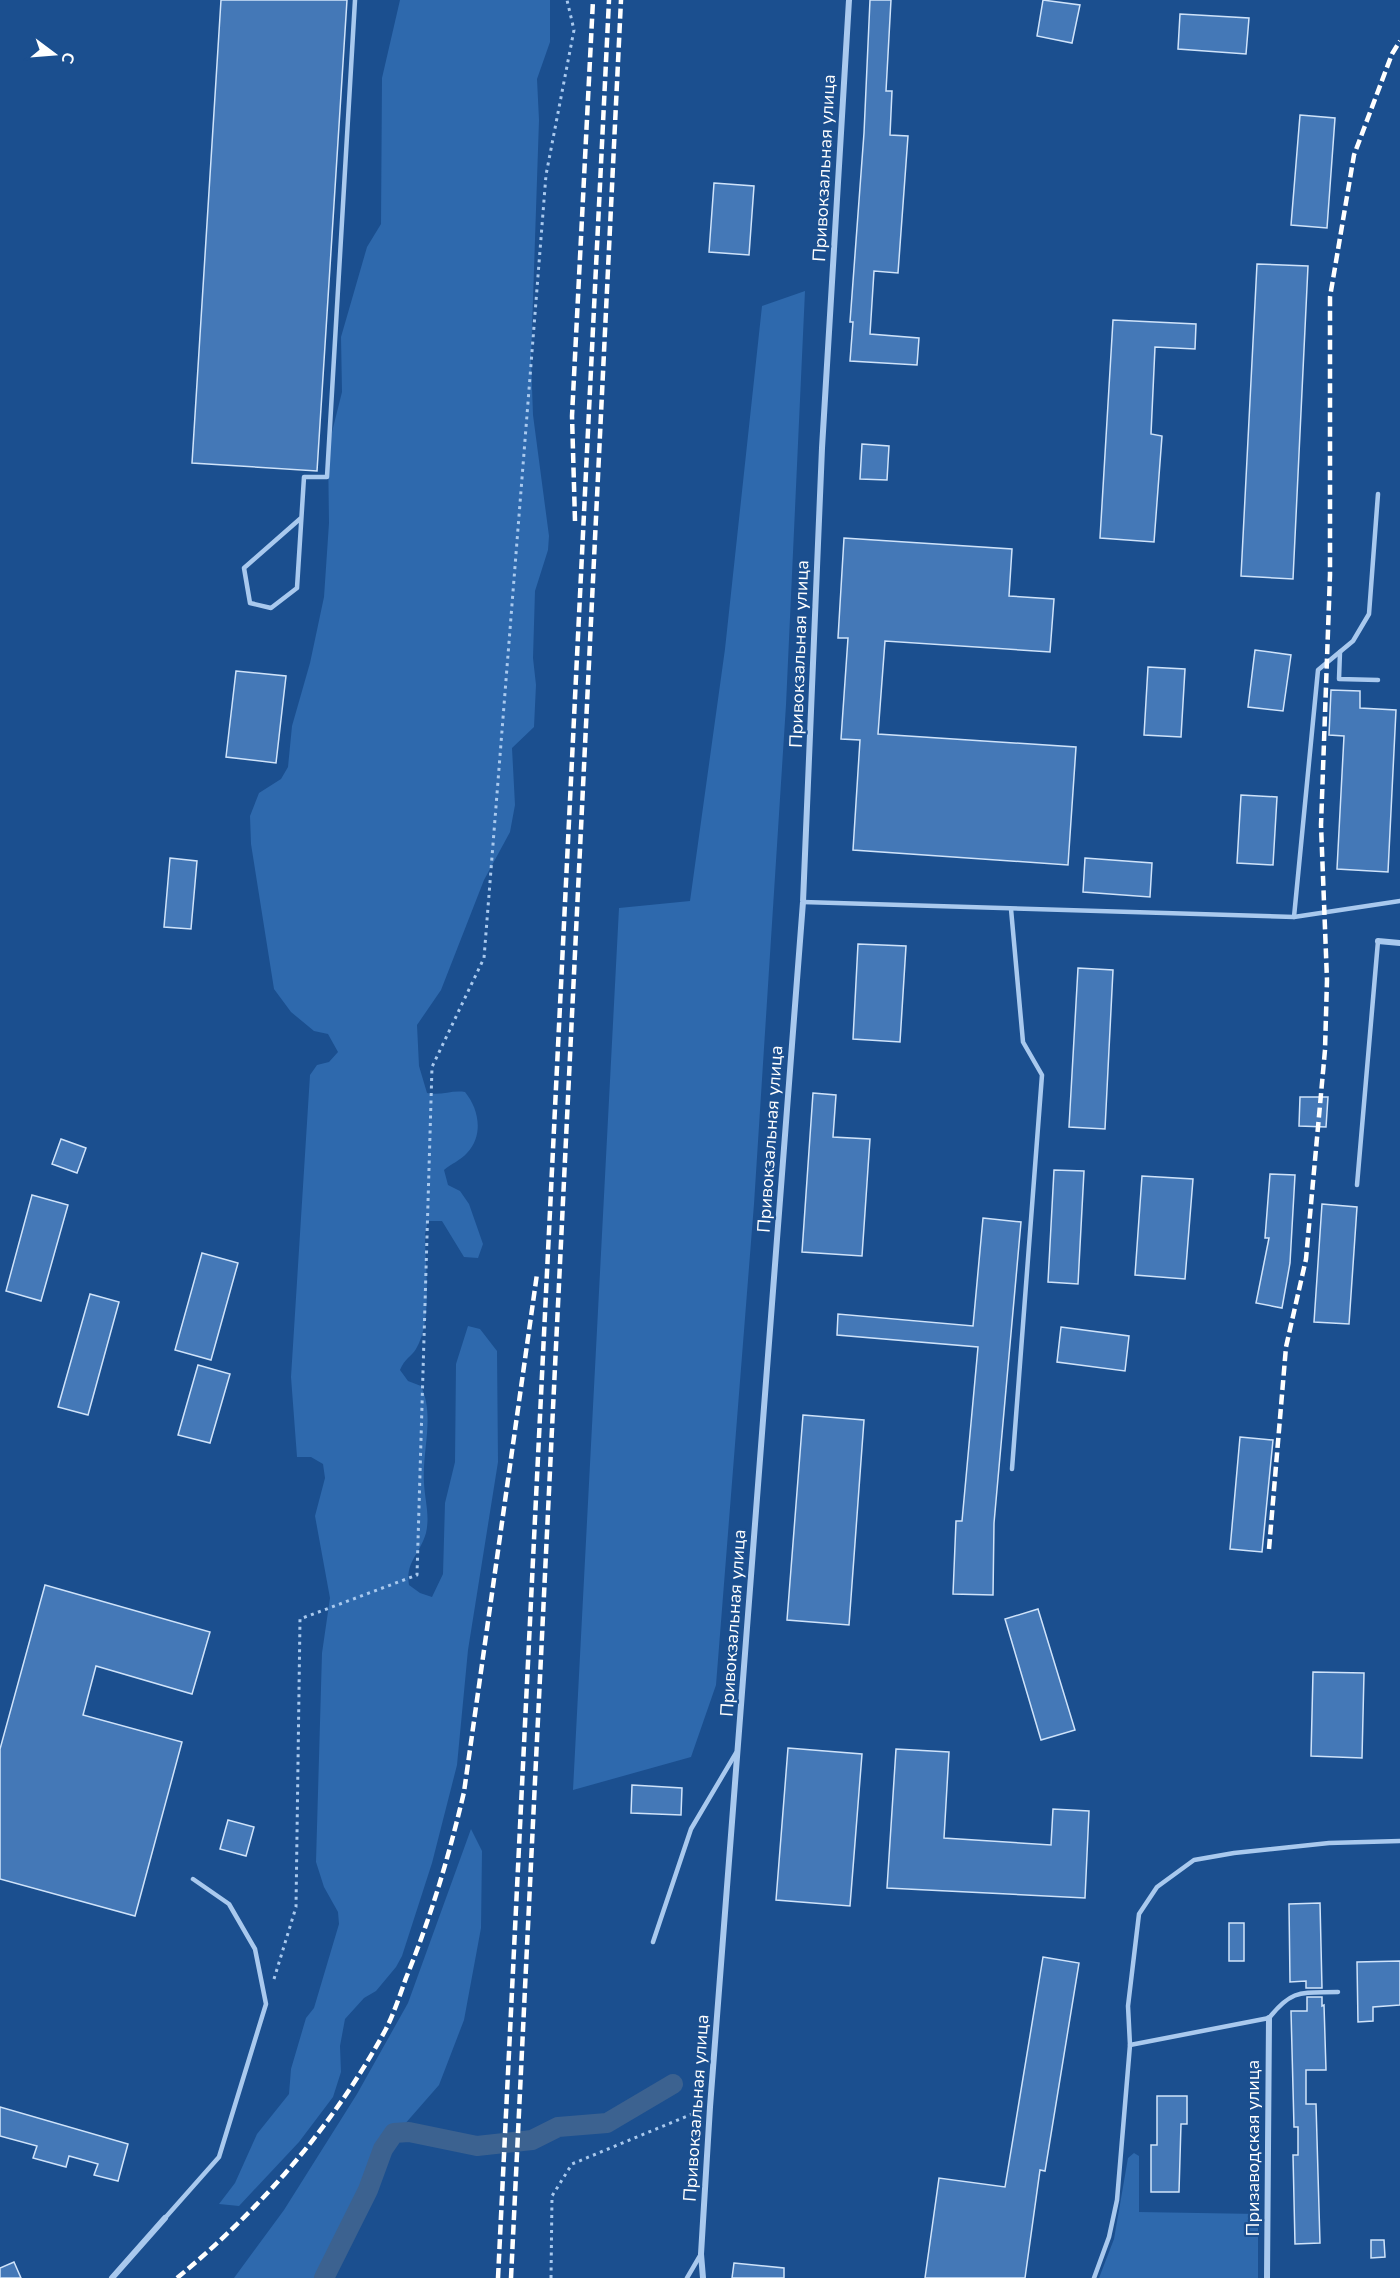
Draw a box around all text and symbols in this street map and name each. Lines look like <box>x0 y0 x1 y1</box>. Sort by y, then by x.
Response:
north arrow <box>24 24 84 84</box>
text: С <box>55 50 80 66</box>
street label: Привокзальная улица <box>807 74 841 262</box>
street label: Привокзальная улица <box>784 560 814 748</box>
street label: Привокзальная улица <box>751 1045 789 1233</box>
street label: Привокзальная улица <box>714 1529 752 1717</box>
street label: Привокзальная улица <box>677 2014 715 2202</box>
street label: Призаводская улица <box>1241 2060 1265 2236</box>

